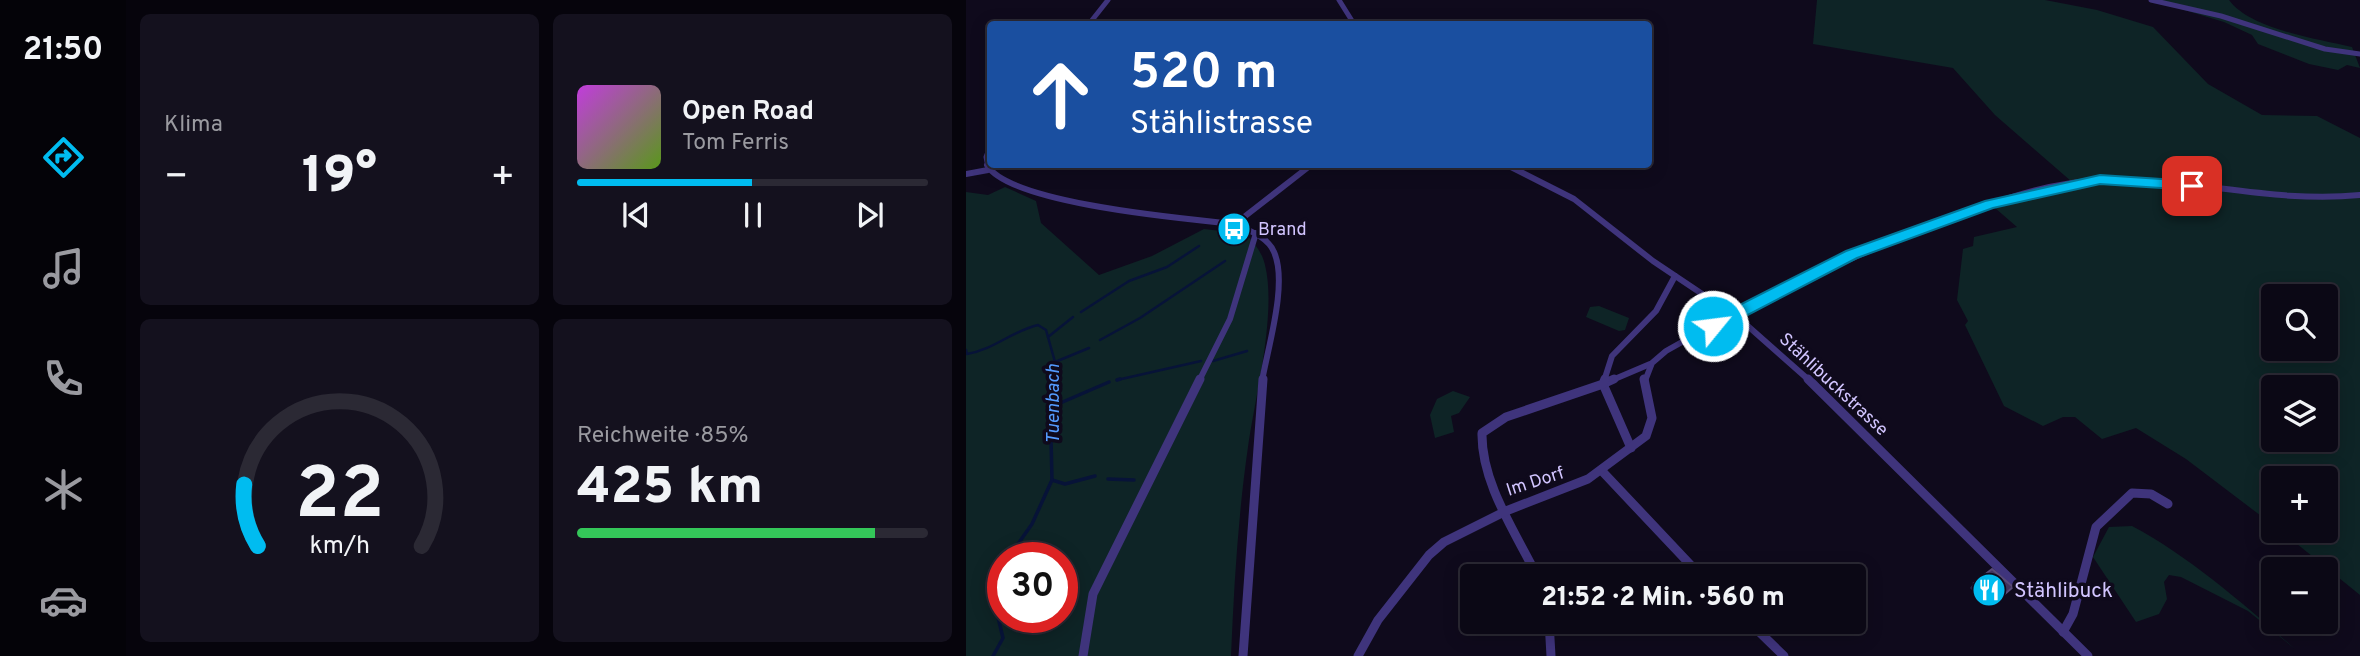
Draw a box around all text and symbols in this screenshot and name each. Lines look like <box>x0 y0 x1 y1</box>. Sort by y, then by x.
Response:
text: 21:50 <box>23 31 103 71</box>
text: 520 m <box>1130 44 1277 106</box>
icon: ahead <box>1015 49 1106 140</box>
text: Open Road <box>682 96 814 129</box>
text: Stählistrasse <box>1130 105 1313 145</box>
text: Klima <box>164 111 223 140</box>
text: Tom Ferris <box>682 129 789 158</box>
icon: directions <box>39 133 88 182</box>
text: 19° <box>302 145 377 211</box>
text: − <box>164 154 189 203</box>
text: + <box>490 154 515 203</box>
pin <box>2162 156 2222 216</box>
icon: arrive <box>2173 167 2211 205</box>
icon: previous <box>617 196 655 234</box>
icon: pause <box>734 196 772 234</box>
icon: next <box>851 196 889 234</box>
bus stop icon: Brand <box>1215 210 1253 248</box>
place label: Brand <box>1258 219 1307 242</box>
icon: music <box>39 244 88 293</box>
map controls <box>2261 284 2338 634</box>
button: search <box>2261 284 2338 361</box>
position arrow <box>1676 289 1750 363</box>
street label: Stählibuckstrasse <box>1773 328 1893 442</box>
icon: phone <box>39 354 88 403</box>
water label: Tuenbach <box>1042 363 1066 444</box>
button: layers <box>2261 375 2338 452</box>
text: Reichweite · 85% <box>577 422 749 451</box>
text: 22 <box>295 453 384 545</box>
text: 425 km <box>577 456 763 522</box>
street label: Im Dorf <box>1503 462 1567 503</box>
icon: climate <box>39 465 88 514</box>
button: + <box>2261 466 2338 543</box>
text: km/h <box>309 531 370 563</box>
speed limit sign: 30 <box>987 542 1078 633</box>
button: − <box>2261 557 2338 634</box>
restaurant icon: Stählibuck <box>1970 571 2008 609</box>
icon: car <box>39 576 88 625</box>
place label: Stählibuck <box>2014 578 2113 605</box>
text: 21:52 · 2 Min. · 560 m <box>1541 582 1785 615</box>

